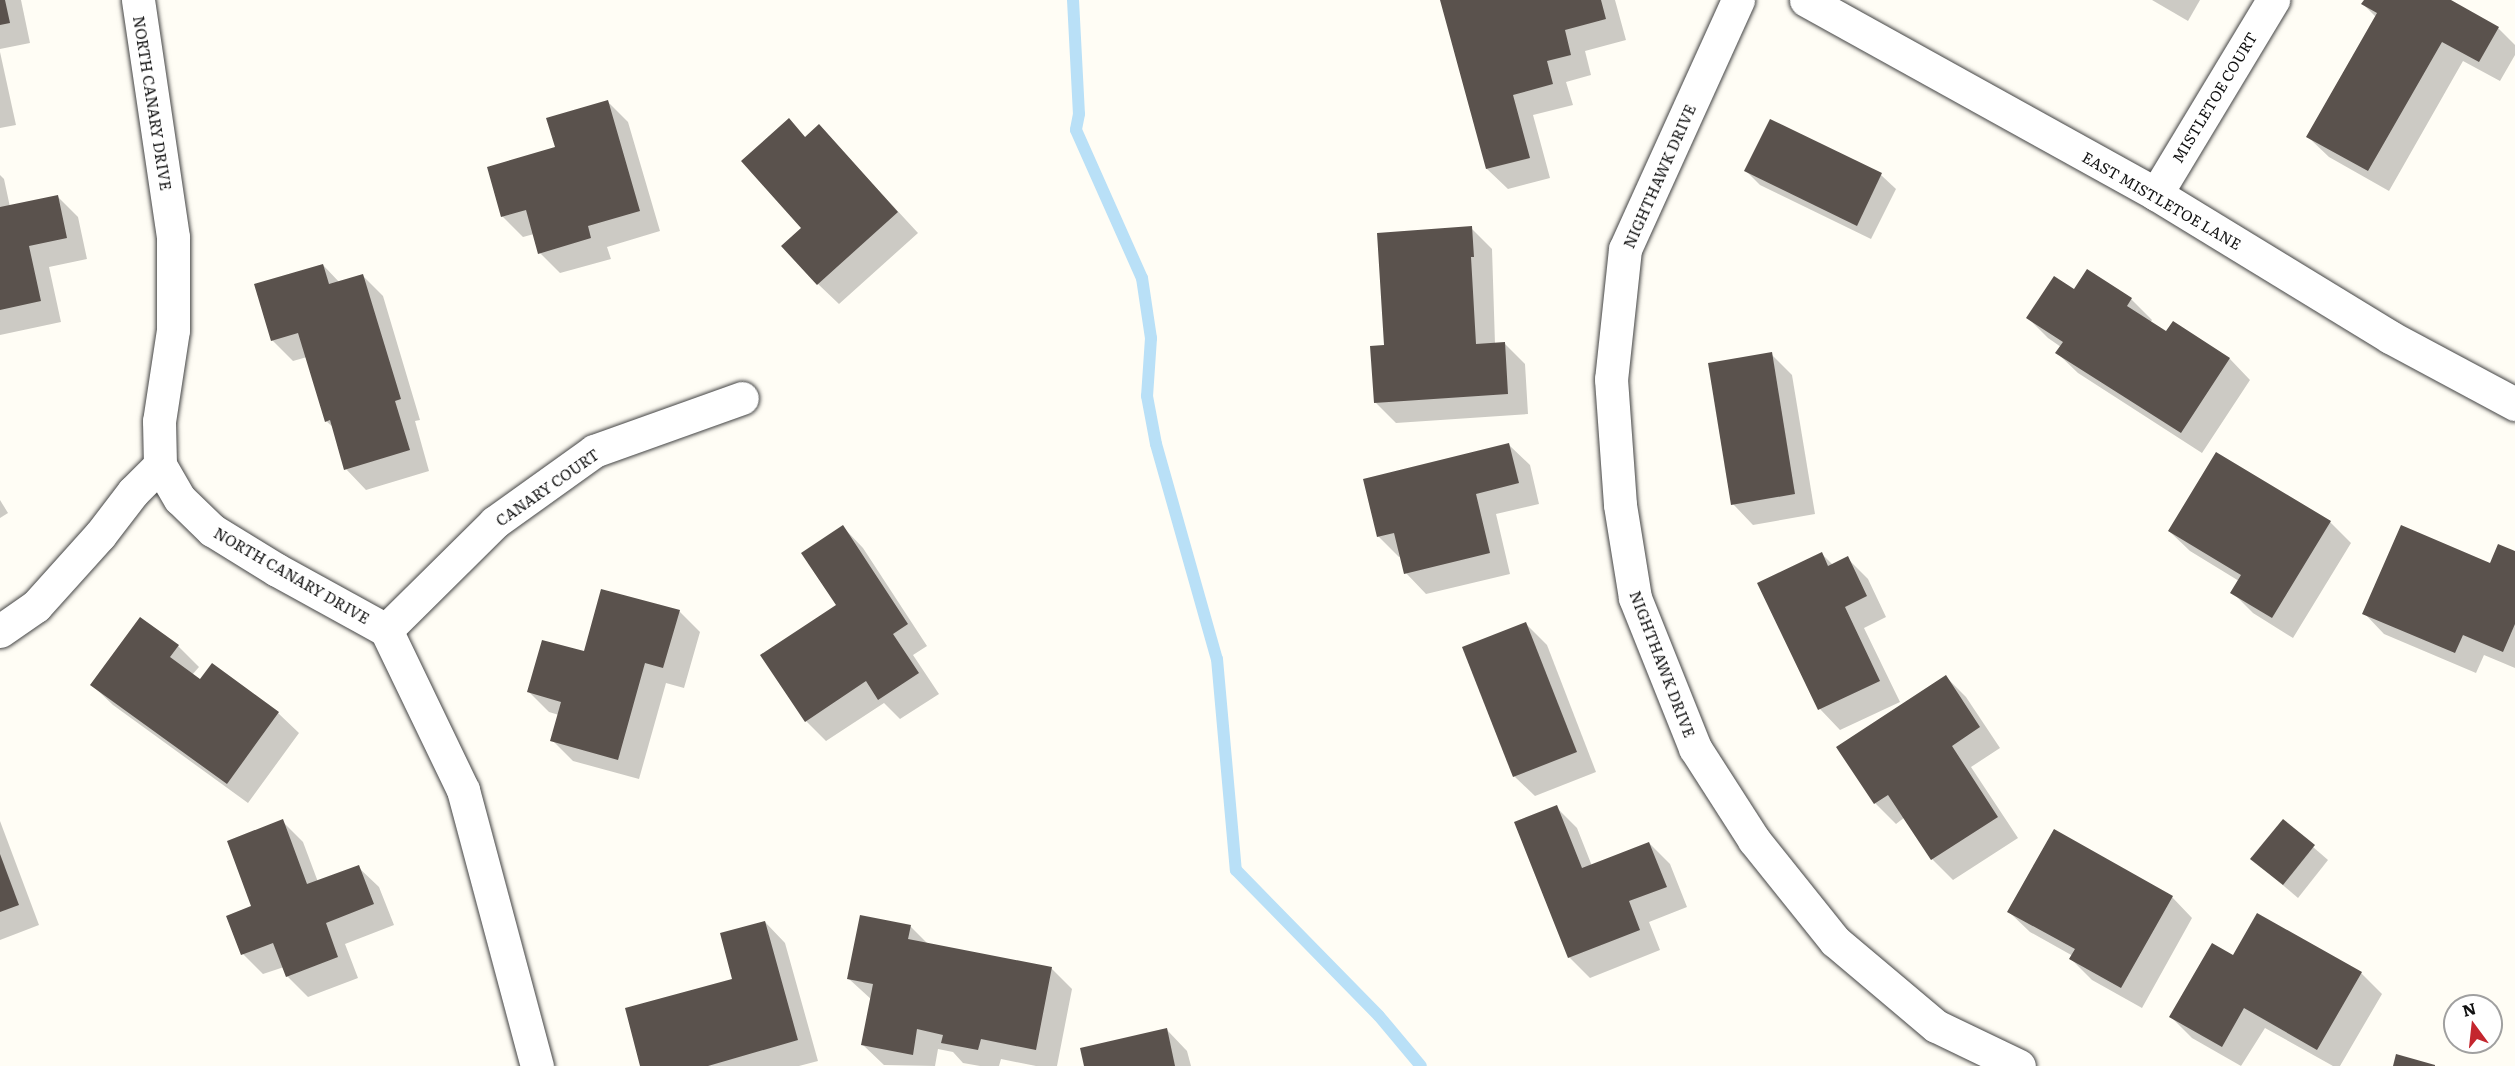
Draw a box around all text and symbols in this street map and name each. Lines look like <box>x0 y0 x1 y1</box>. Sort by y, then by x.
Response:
street label: NORTH CANARY DRIVE <box>130 14 176 192</box>
street label: MISTLETOE COURT <box>2168 28 2260 166</box>
street label: NIGHTHAWK DRIVE <box>1619 101 1699 251</box>
street label: EAST MISTLETOE LANE <box>2079 147 2245 253</box>
street label: CANARY COURT <box>492 445 602 529</box>
street label: NORTH CANARY DRIVE <box>211 523 373 627</box>
street label: NIGHTHAWK DRIVE <box>1627 588 1699 740</box>
north arrow <box>2443 994 2503 1054</box>
text: N <box>2459 995 2478 1022</box>

